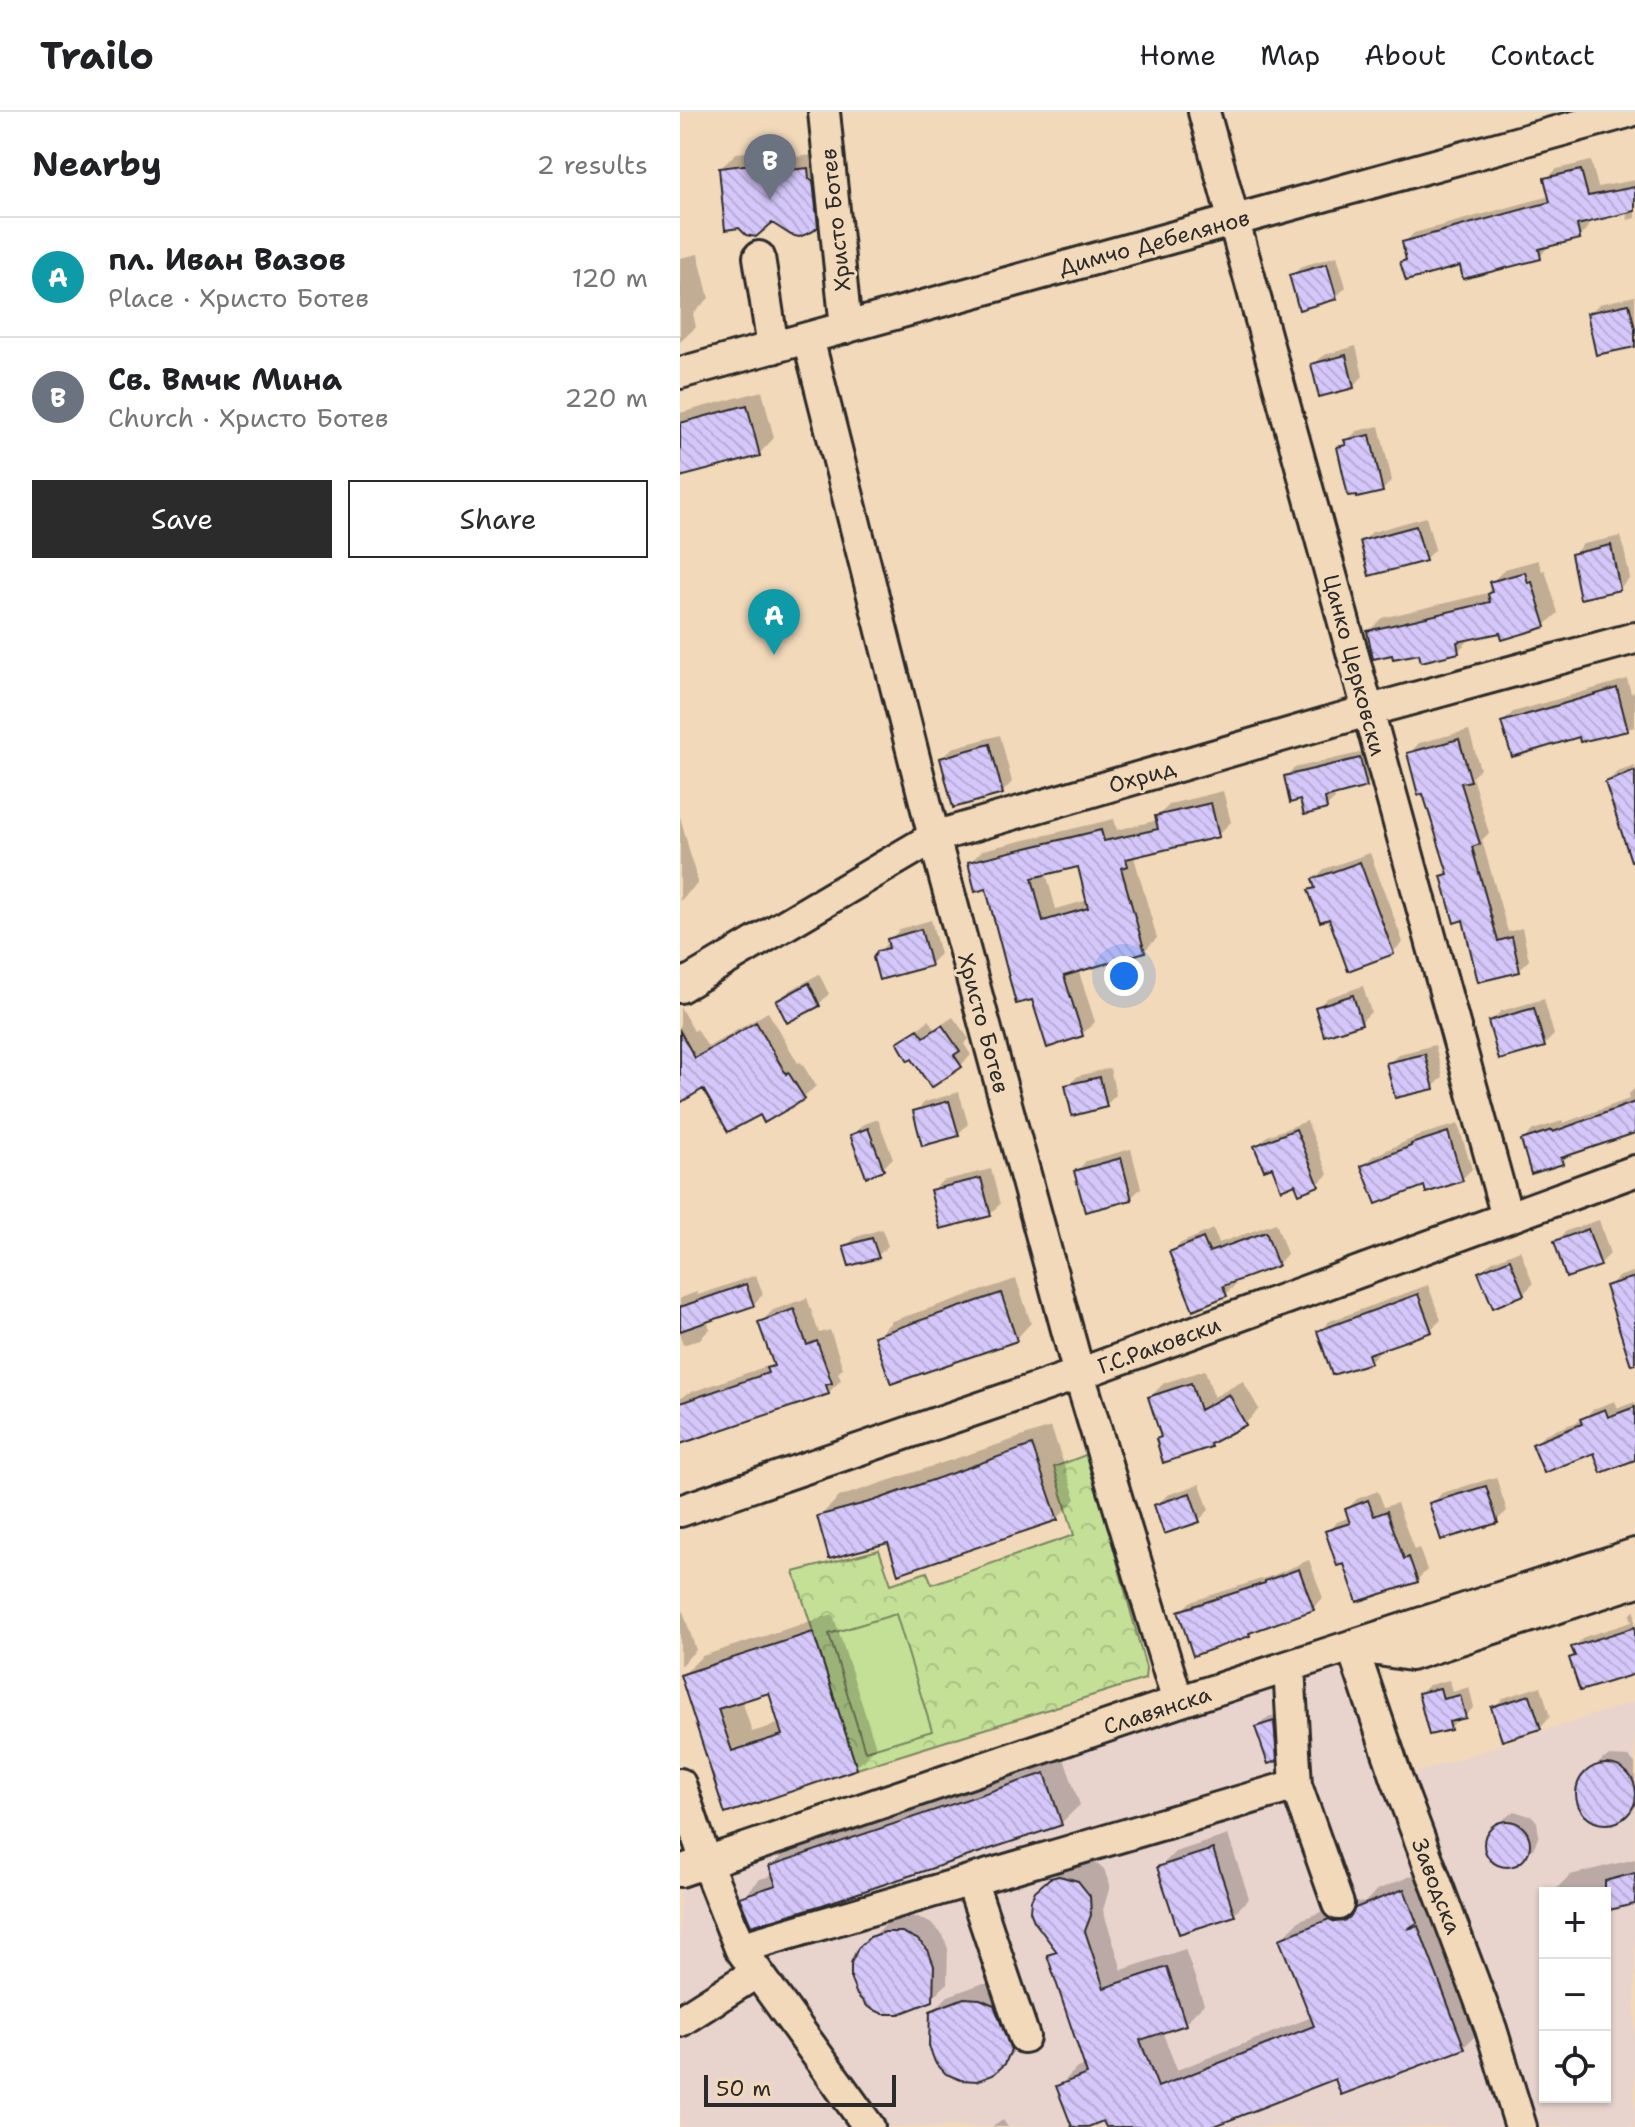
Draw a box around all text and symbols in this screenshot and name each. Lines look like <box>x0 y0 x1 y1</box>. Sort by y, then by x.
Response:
text: Trailo <box>40 30 154 81</box>
text: Home <box>1139 36 1216 74</box>
text: Map <box>1260 36 1320 74</box>
text: About <box>1364 36 1446 74</box>
text: Contact <box>1490 36 1595 74</box>
pin: B <box>744 134 796 200</box>
text: Nearby <box>32 141 162 187</box>
text: 2 results <box>536 147 648 182</box>
street label: Христо Ботев <box>814 147 857 293</box>
street label: Димчо Дебелянов <box>1055 203 1253 282</box>
text: пл. Иван Вазов <box>108 239 346 280</box>
text: A <box>48 260 68 295</box>
text: 120 m <box>572 260 648 295</box>
text: Place · Христо Ботев <box>108 280 369 315</box>
text: Св. Вмчк Мина <box>108 359 342 400</box>
text: B <box>50 380 66 415</box>
text: 220 m <box>564 380 648 415</box>
text: Church · Христо Ботев <box>108 400 389 435</box>
button: Save <box>32 480 332 558</box>
button: Share <box>348 480 648 558</box>
street label: Цанко Церковски <box>1316 571 1393 759</box>
pin: A <box>748 589 800 655</box>
street label: Охрид <box>1105 753 1179 800</box>
street label: Христо Ботев <box>951 950 1016 1096</box>
your location <box>1104 956 1144 996</box>
street label: Г.С.Раковски <box>1094 1310 1225 1381</box>
street label: Славянска <box>1100 1679 1215 1742</box>
street label: Заводска <box>1405 1834 1468 1939</box>
map controls <box>1539 1887 1611 2103</box>
button: + <box>1539 1887 1611 1959</box>
button: − <box>1539 1959 1611 2031</box>
button: locate <box>1539 2031 1611 2103</box>
scale bar <box>704 2071 896 2107</box>
text: 50 m <box>716 2074 771 2103</box>

